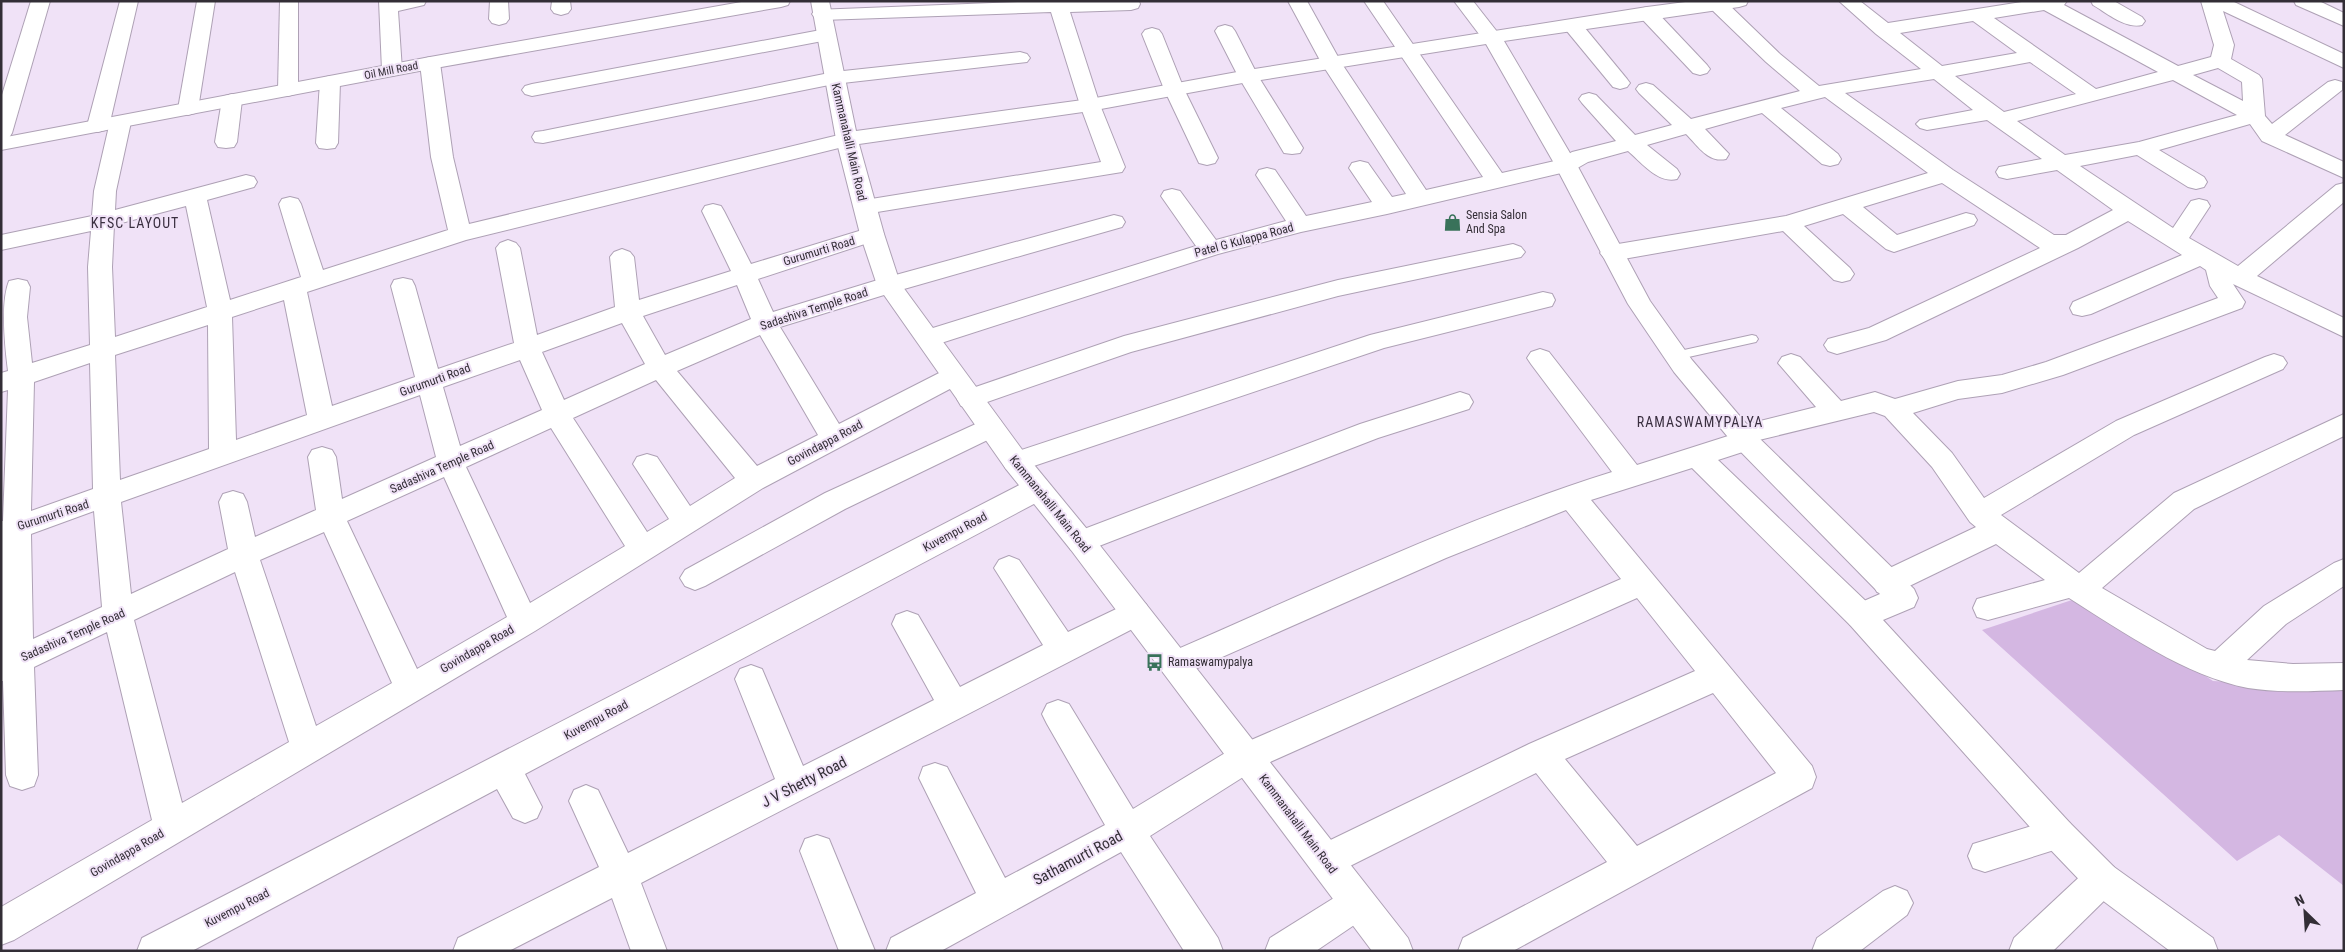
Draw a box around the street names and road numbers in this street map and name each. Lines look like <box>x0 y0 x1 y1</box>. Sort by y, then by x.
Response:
street label: Oil Mill Road <box>363 59 419 82</box>
street label: Kammanahalli Main Road <box>829 82 869 202</box>
street label: Patel G Kulappa Road <box>1193 220 1295 260</box>
street label: Gurumurti Road <box>781 233 857 269</box>
street label: Sadashiva Temple Road <box>758 285 870 333</box>
street label: Gurumurti Road <box>398 361 472 399</box>
street label: Govindappa Road <box>785 417 865 469</box>
street label: Sadashiva Temple Road <box>388 438 496 496</box>
street label: Kammanahalli Main Road <box>1007 453 1093 555</box>
street label: Gurumurti Road <box>16 497 91 533</box>
street label: Kuvempu Road <box>921 509 989 555</box>
street label: Sadashiva Temple Road <box>19 606 127 664</box>
street label: Govindappa Road <box>438 622 516 676</box>
street label: Kuvempu Road <box>562 697 630 743</box>
street label: J V Shetty Road <box>758 753 850 811</box>
street label: Kammanahalli Main Road <box>1256 772 1340 876</box>
street label: Govindappa Road <box>88 826 166 880</box>
street label: Sathamurti Road <box>1030 827 1126 889</box>
street label: Kuvempu Road <box>202 886 272 930</box>

